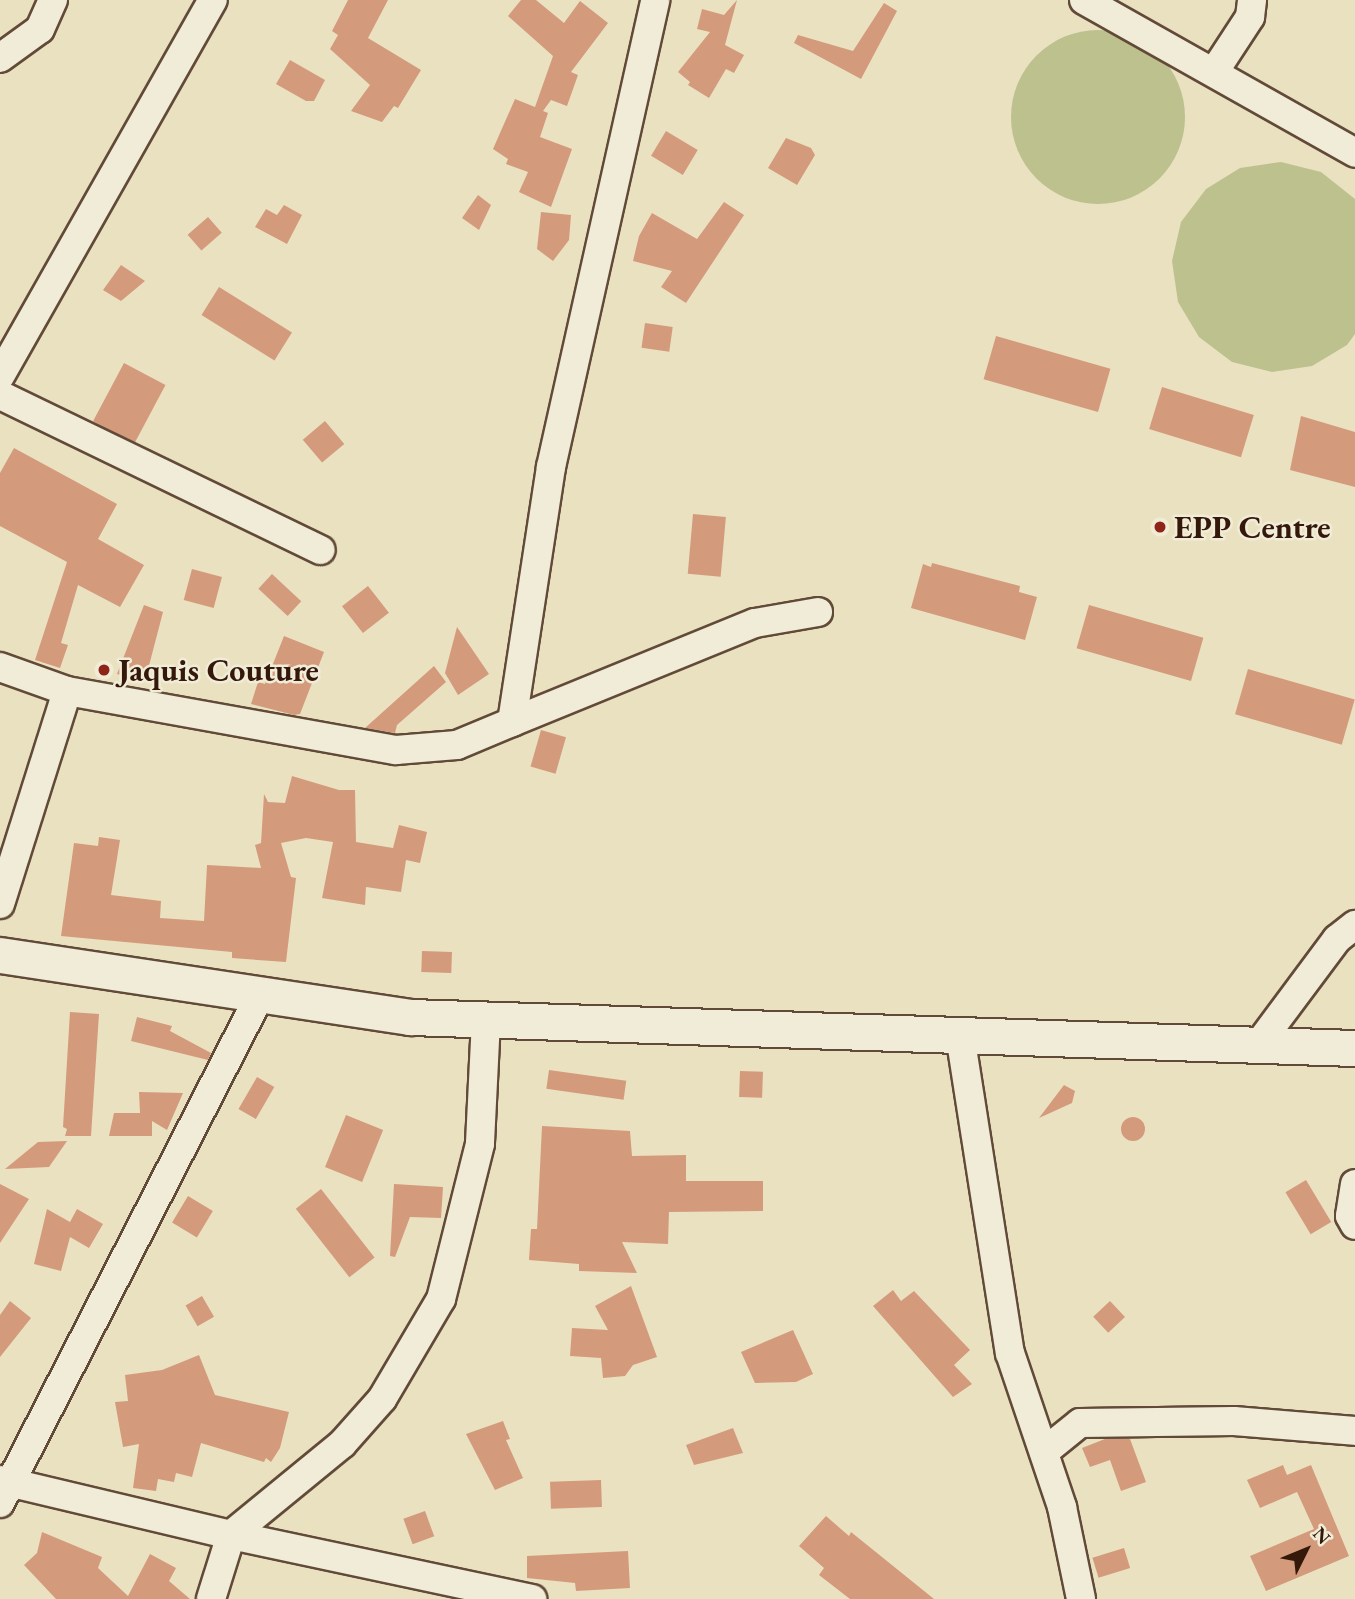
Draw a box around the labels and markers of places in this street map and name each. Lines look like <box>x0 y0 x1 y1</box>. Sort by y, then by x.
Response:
place label: EPP Centre <box>1174 508 1331 546</box>
marker: EPP Centre <box>1152 519 1168 535</box>
place label: Jaquis Couture <box>118 651 319 689</box>
marker: Jaquis Couture <box>96 662 112 678</box>

